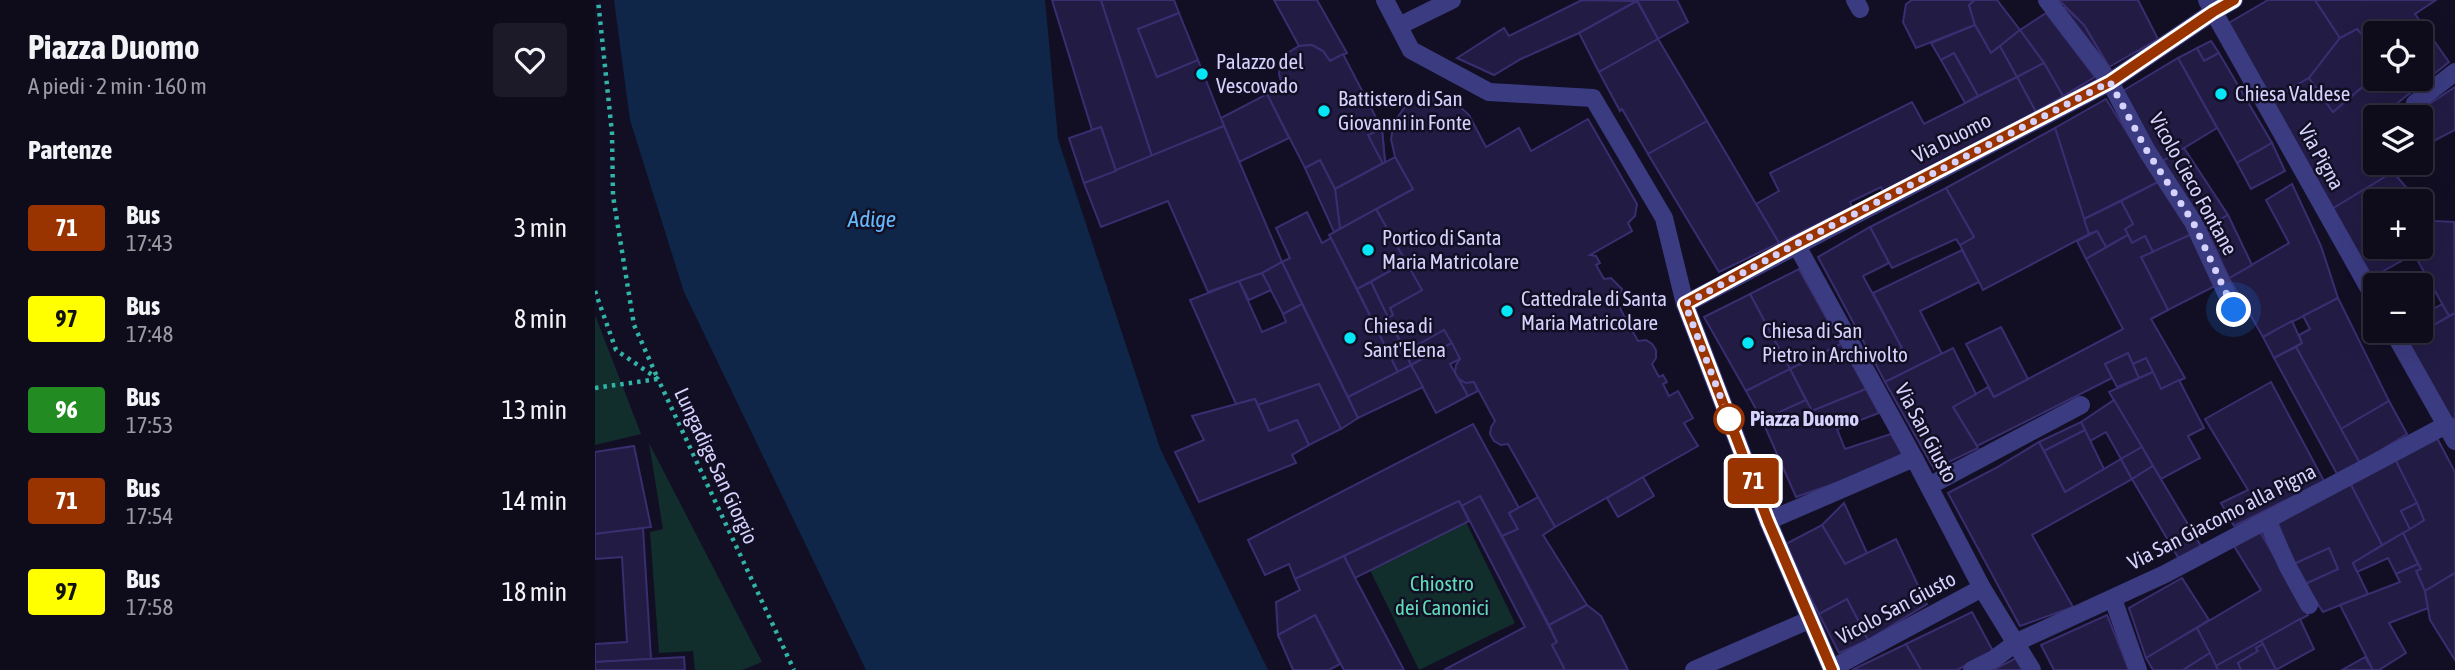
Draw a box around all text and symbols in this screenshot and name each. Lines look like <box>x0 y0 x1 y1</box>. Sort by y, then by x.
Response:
map controls <box>2363 21 2433 343</box>
button: locate <box>2363 21 2433 91</box>
button: heart <box>493 23 567 97</box>
text: Piazza Duomo <box>28 28 200 66</box>
place label: Palazzo del Vescovado <box>1216 49 1304 97</box>
marker: Palazzo del Vescovado <box>1194 66 1210 82</box>
text: A piedi · 2 min · 160 m <box>28 73 207 99</box>
place label: Chiesa Valdese <box>2235 81 2350 105</box>
place label: Battistero di San Giovanni in Fonte <box>1338 86 1471 134</box>
marker: Chiesa Valdese <box>2213 86 2229 102</box>
marker: Battistero di San Giovanni in Fonte <box>1316 103 1332 119</box>
button: layers <box>2363 105 2433 175</box>
street label: Via Duomo <box>1908 107 1995 167</box>
street label: Vicolo Cieco Fontane <box>2145 108 2243 259</box>
street label: Via Pigna <box>2294 119 2350 194</box>
text: Partenze <box>28 135 112 165</box>
button: + <box>2363 189 2433 259</box>
text: Bus <box>126 200 160 230</box>
water label: Adige <box>847 206 896 232</box>
text: 3 min <box>514 213 567 243</box>
text: 71 <box>55 214 78 241</box>
place label: Portico di Santa Maria Matricolare <box>1382 225 1519 273</box>
text: 17:43 <box>126 230 173 256</box>
marker: Portico di Santa Maria Matricolare <box>1360 242 1376 258</box>
button: − <box>2363 273 2433 343</box>
place label: Cattedrale di Santa Maria Matricolare <box>1521 286 1667 334</box>
text: Bus <box>126 291 160 321</box>
your location <box>2216 292 2251 327</box>
marker: Cattedrale di Santa Maria Matricolare <box>1499 303 1515 319</box>
text: 8 min <box>514 304 567 334</box>
text: 97 <box>55 305 78 332</box>
place label: Chiesa di Sant'Elena <box>1364 313 1446 361</box>
place label: Chiesa di San Pietro in Archivolto <box>1762 318 1908 366</box>
text: 17:48 <box>126 321 173 347</box>
marker: Chiesa di Sant'Elena <box>1342 330 1358 346</box>
marker: Chiesa di San Pietro in Archivolto <box>1740 335 1756 351</box>
street label: Via San Giusto <box>1891 379 1963 486</box>
text: Bus <box>126 382 160 412</box>
street label: Lungadige San Giorgio <box>670 384 764 547</box>
text: 13 min <box>502 395 567 425</box>
text: 96 <box>55 396 78 423</box>
marker: Piazza Duomo <box>1714 404 1744 434</box>
place label: Piazza Duomo <box>1750 406 1859 430</box>
text: 17:53 <box>126 412 173 438</box>
line badge: 71 <box>1721 458 1785 504</box>
street label: Via San Giacomo alla Pigna <box>2123 458 2320 574</box>
text: 71 <box>1742 467 1764 494</box>
text: Bus <box>126 473 160 503</box>
text: 14 min <box>502 486 567 516</box>
text: 71 <box>55 487 78 514</box>
text: 17:54 <box>126 503 173 529</box>
text: Bus <box>126 564 160 594</box>
street label: Vicolo San Giusto <box>1832 566 1959 649</box>
park label: Chiostro dei Canonici <box>1395 571 1489 619</box>
text: 18 min <box>502 577 567 607</box>
text: 97 <box>55 578 78 605</box>
text: 17:58 <box>126 594 173 620</box>

